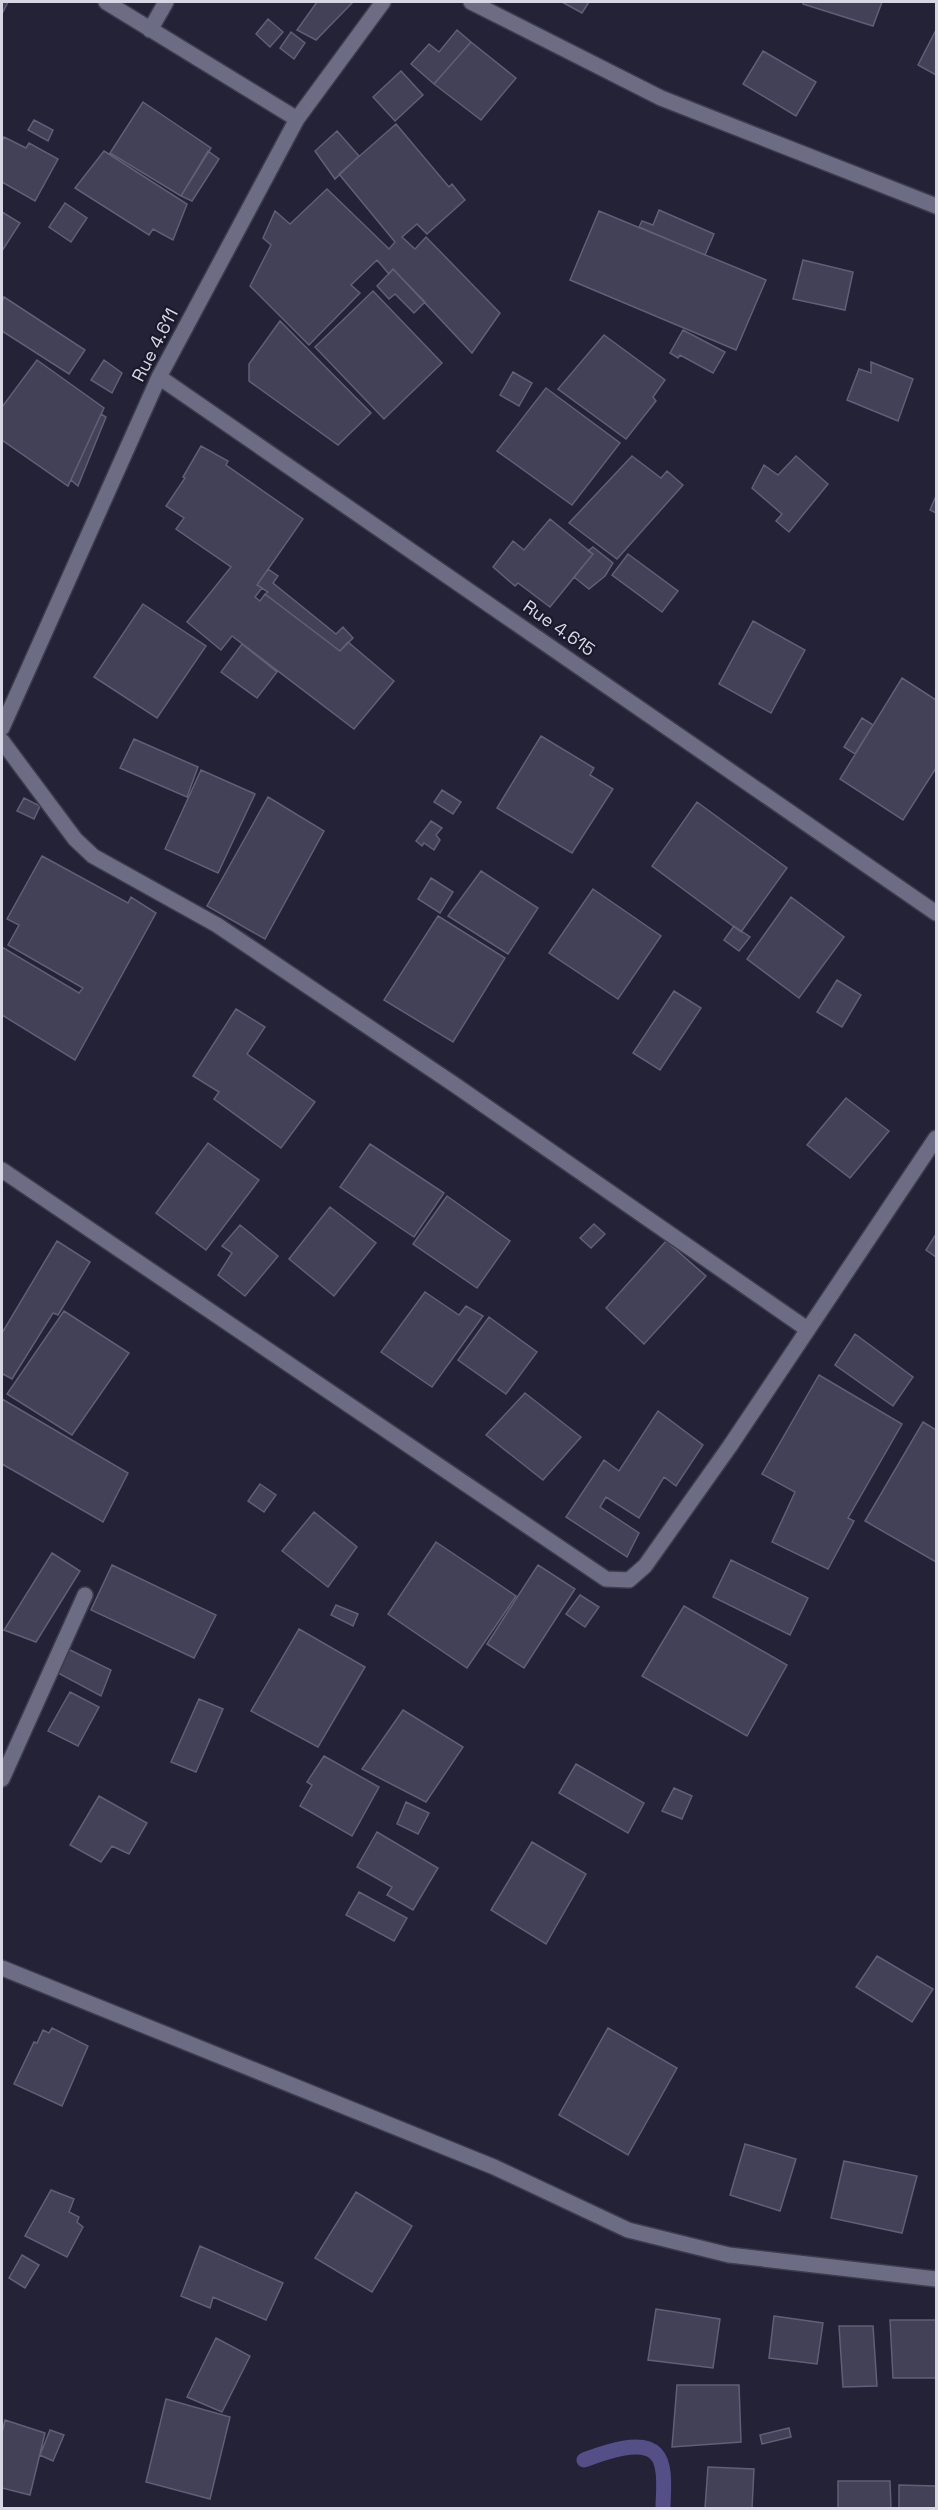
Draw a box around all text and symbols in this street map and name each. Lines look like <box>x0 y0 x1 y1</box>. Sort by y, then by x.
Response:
street label: Rue 4.611 <box>126 304 183 385</box>
street label: Rue 4.615 <box>519 594 600 661</box>

